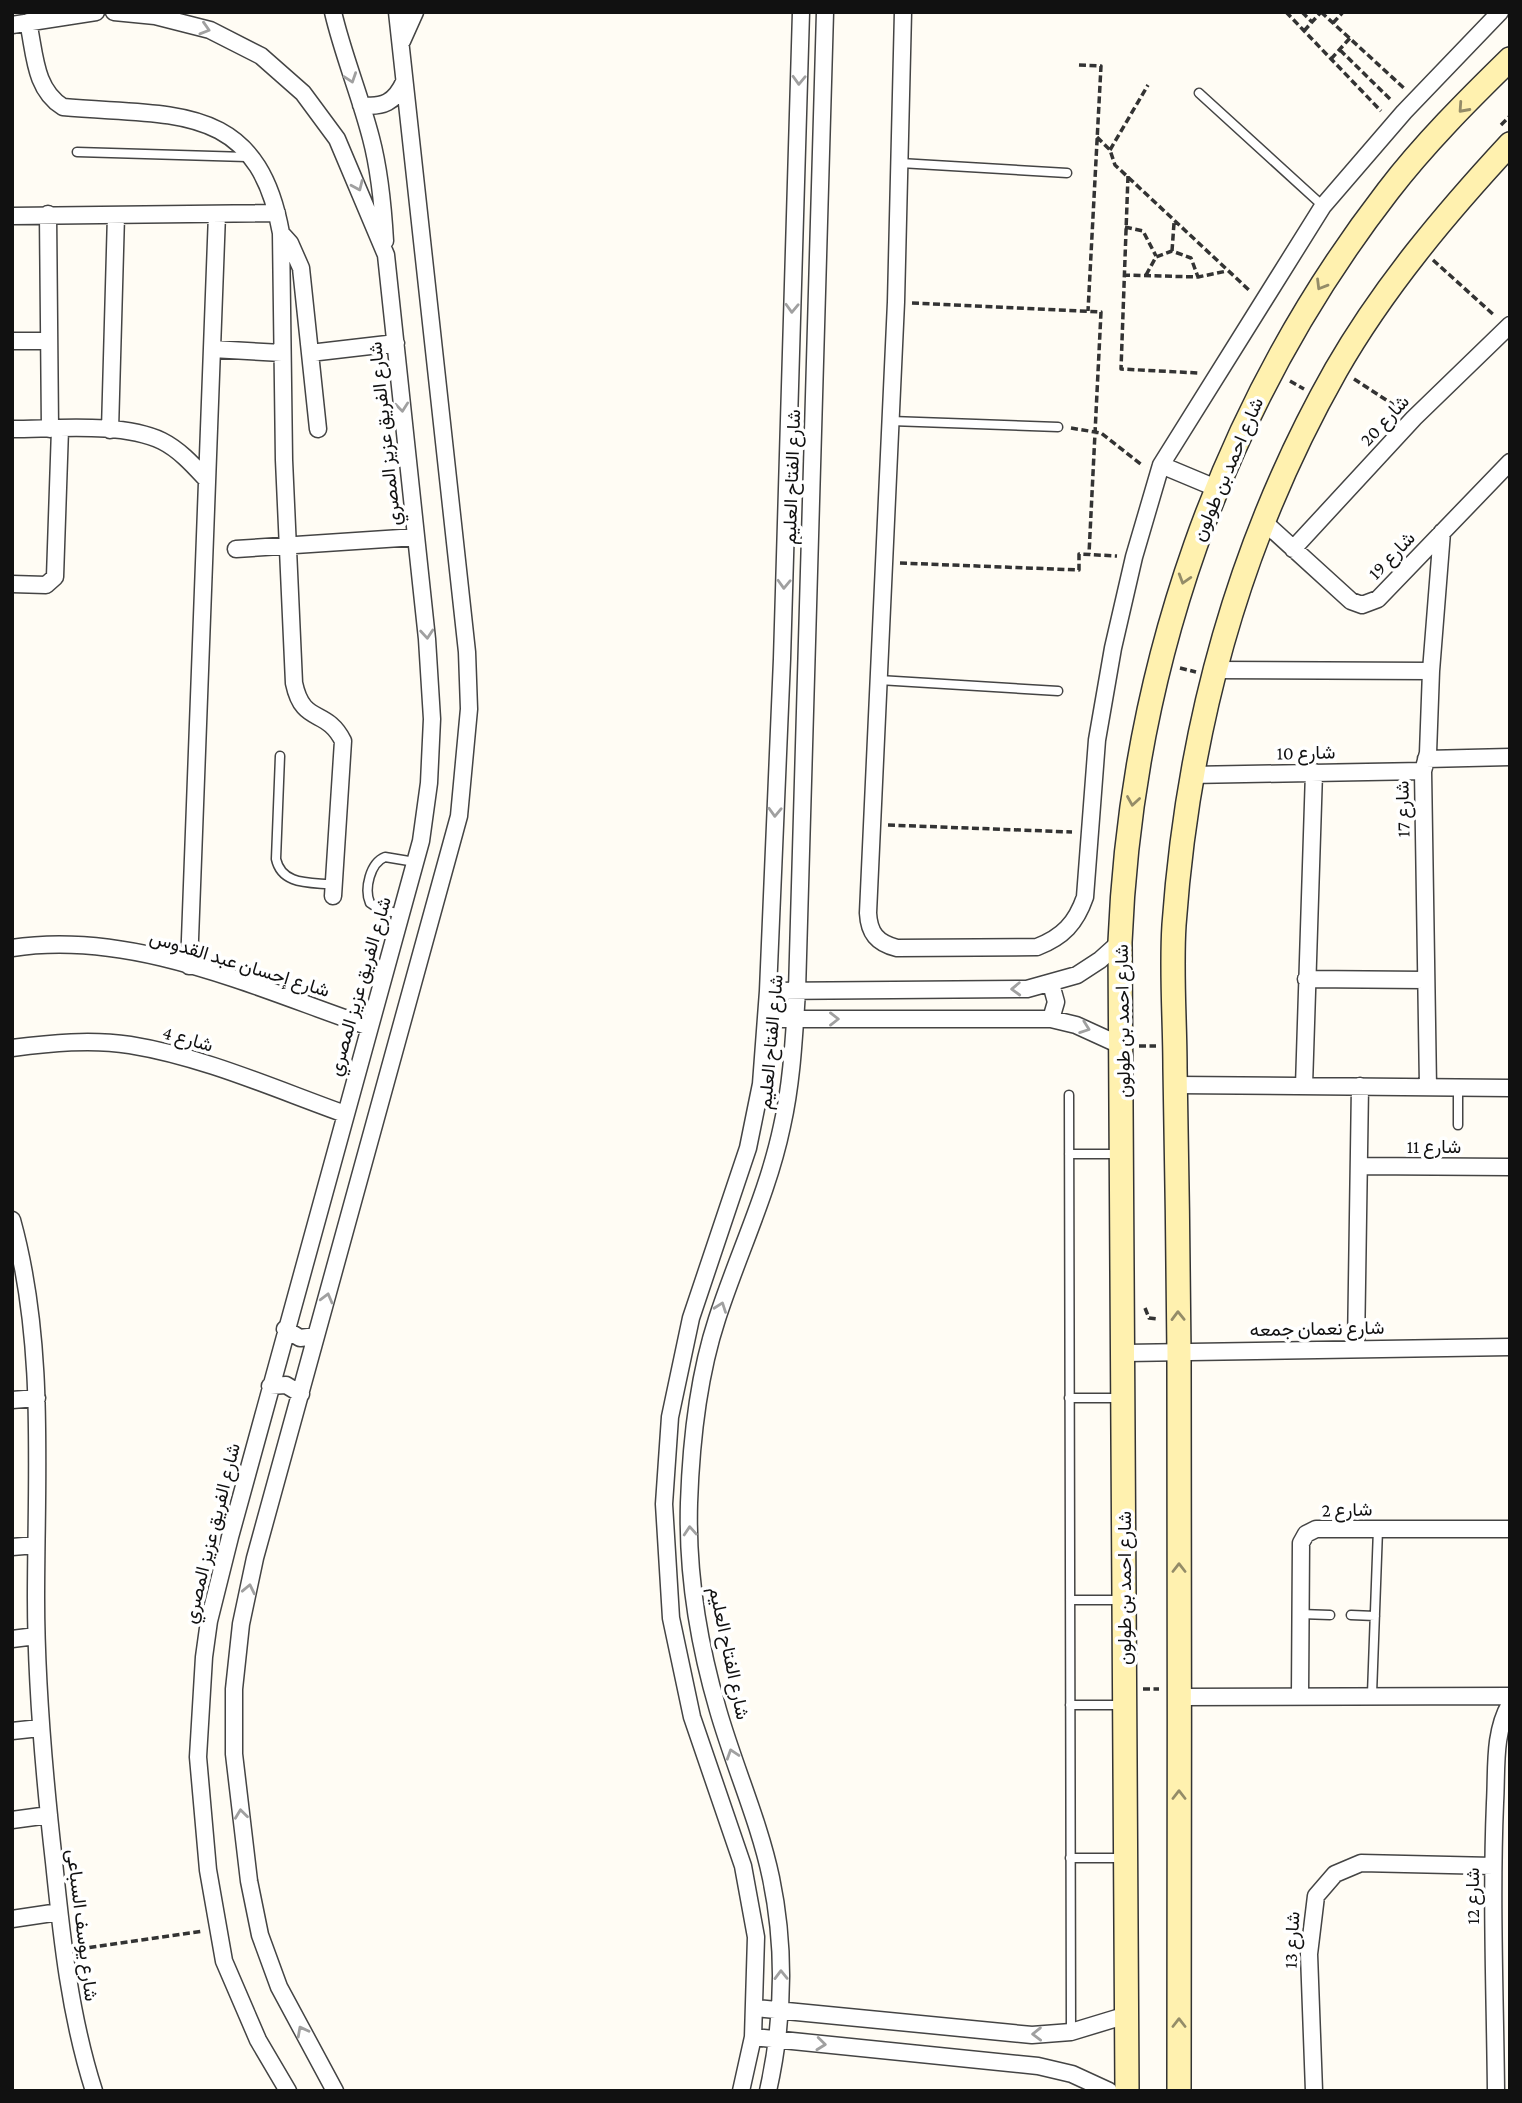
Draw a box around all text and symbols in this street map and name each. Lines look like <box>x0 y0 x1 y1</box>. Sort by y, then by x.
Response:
one-way arrow <box>198 21 210 36</box>
one-way arrow <box>343 71 357 83</box>
one-way arrow <box>792 75 807 86</box>
one-way arrow <box>1458 100 1471 113</box>
one-way arrow <box>350 179 364 191</box>
one-way arrow <box>1316 278 1329 291</box>
one-way arrow <box>785 303 800 314</box>
street label: شارع الفريق عزيز المصري <box>364 340 410 527</box>
street label: شارع 20 <box>1356 391 1415 451</box>
street label: شارع احمد بن طولون <box>1188 394 1269 545</box>
one-way arrow <box>395 401 410 413</box>
street label: شارع الفتاح العليم <box>779 409 806 545</box>
street label: شارع 19 <box>1364 527 1420 585</box>
one-way arrow <box>1177 573 1192 585</box>
one-way arrow <box>776 579 792 590</box>
one-way arrow <box>419 628 434 639</box>
street label: شارع 10 <box>1276 741 1336 766</box>
street label: شارع 17 <box>1392 780 1415 838</box>
one-way arrow <box>1126 795 1141 807</box>
one-way arrow <box>768 806 783 817</box>
street label: شارع الفريق عزيز المصري <box>324 894 400 1079</box>
street label: شارع إحسان عبد القدوس <box>147 926 332 1003</box>
street label: شارع احمد بن طولون <box>1111 944 1136 1098</box>
street label: شارع الفتاح العليم <box>754 974 789 1111</box>
one-way arrow <box>1011 981 1022 996</box>
one-way arrow <box>830 1011 840 1027</box>
one-way arrow <box>1078 1020 1090 1034</box>
street label: شارع 4 <box>160 1021 216 1058</box>
street label: شارع 11 <box>1407 1136 1461 1159</box>
one-way arrow <box>318 1292 333 1304</box>
one-way arrow <box>713 1302 727 1314</box>
one-way arrow <box>1171 1310 1186 1321</box>
street label: شارع نعمان جمعه <box>1249 1317 1385 1342</box>
street label: شارع الفريق عزيز المصري <box>179 1441 249 1627</box>
street label: شارع 2 <box>1321 1499 1373 1522</box>
street label: شارع احمد بن طولون <box>1114 1511 1137 1665</box>
one-way arrow <box>683 1526 698 1537</box>
one-way arrow <box>1171 1562 1187 1572</box>
one-way arrow <box>240 1583 255 1595</box>
street label: شارع الفتاح العليم <box>703 1585 754 1722</box>
one-way arrow <box>726 1748 740 1761</box>
one-way arrow <box>1171 1789 1187 1800</box>
one-way arrow <box>233 1809 248 1820</box>
street label: شارع يوسف السباعى <box>61 1848 102 2003</box>
street label: شارع 12 <box>1462 1867 1485 1925</box>
street label: شارع 13 <box>1280 1911 1305 1969</box>
one-way arrow <box>773 1969 789 1980</box>
one-way arrow <box>1171 2017 1187 2027</box>
one-way arrow <box>297 2026 310 2038</box>
one-way arrow <box>1032 2026 1042 2042</box>
one-way arrow <box>816 2036 827 2051</box>

